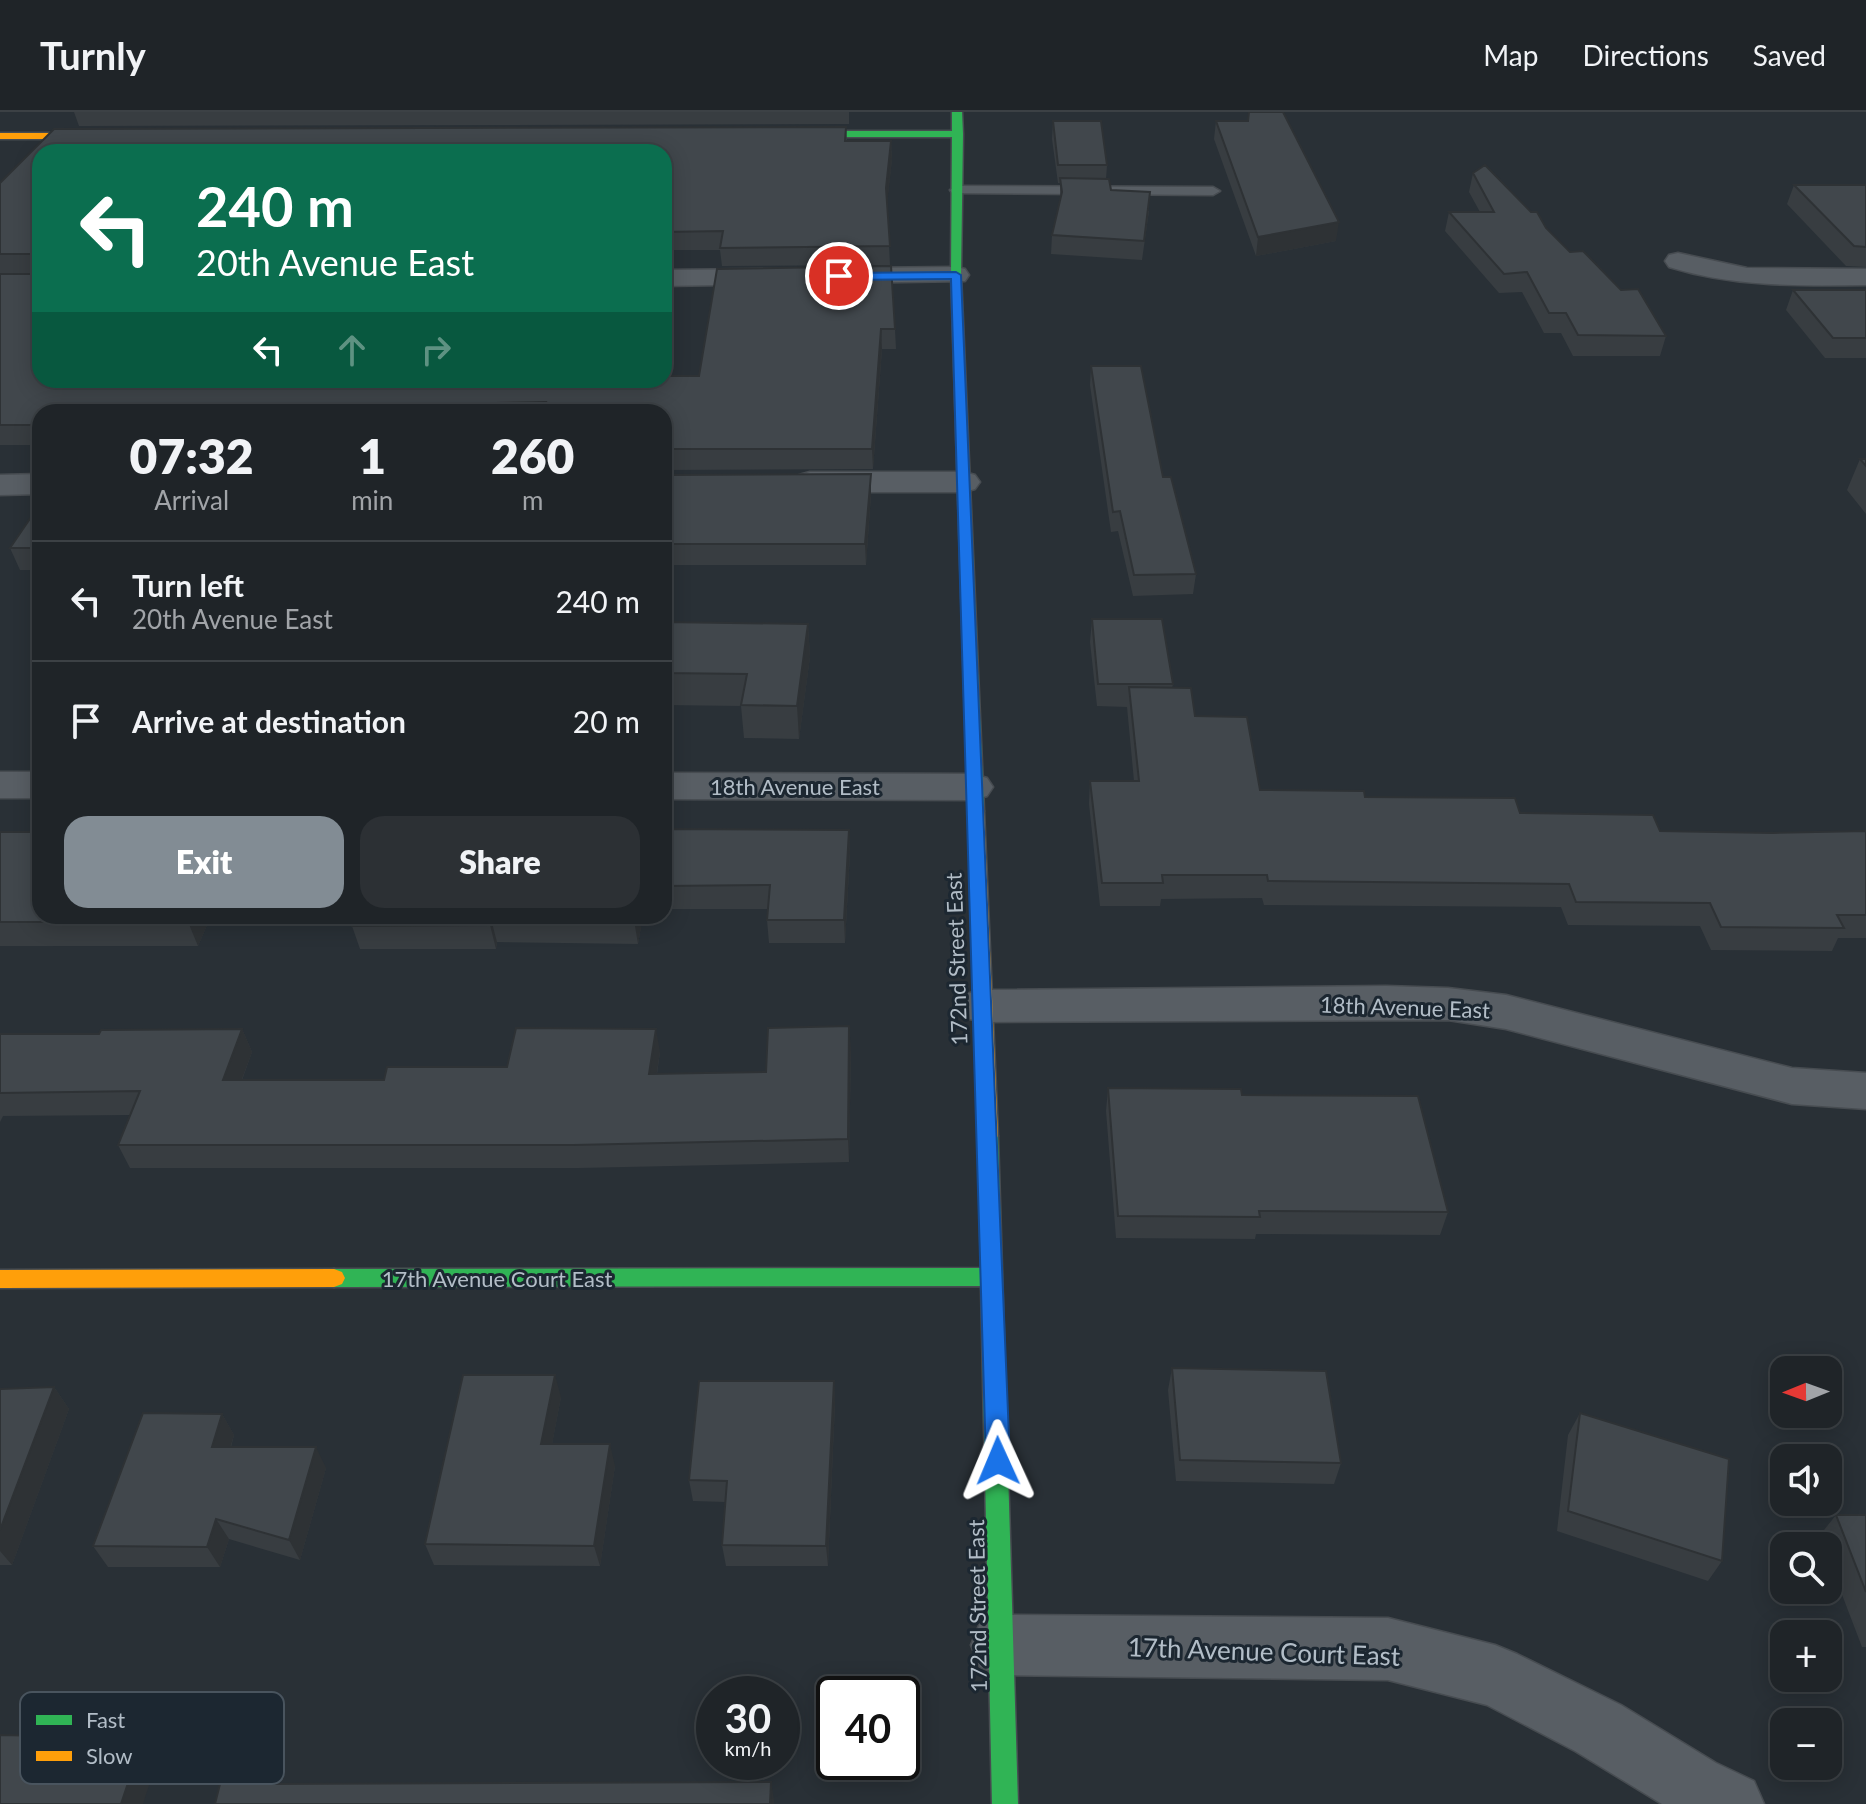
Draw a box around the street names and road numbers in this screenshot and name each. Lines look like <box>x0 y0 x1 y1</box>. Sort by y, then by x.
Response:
street label: 18th Avenue East <box>710 773 880 800</box>
street label: 172nd Street East <box>939 872 973 1046</box>
street label: 18th Avenue East <box>1320 991 1491 1023</box>
street label: 17th Avenue Court East <box>382 1265 612 1292</box>
street label: 172nd Street East <box>962 1519 992 1693</box>
street label: 17th Avenue Court East <box>1127 1630 1401 1672</box>

